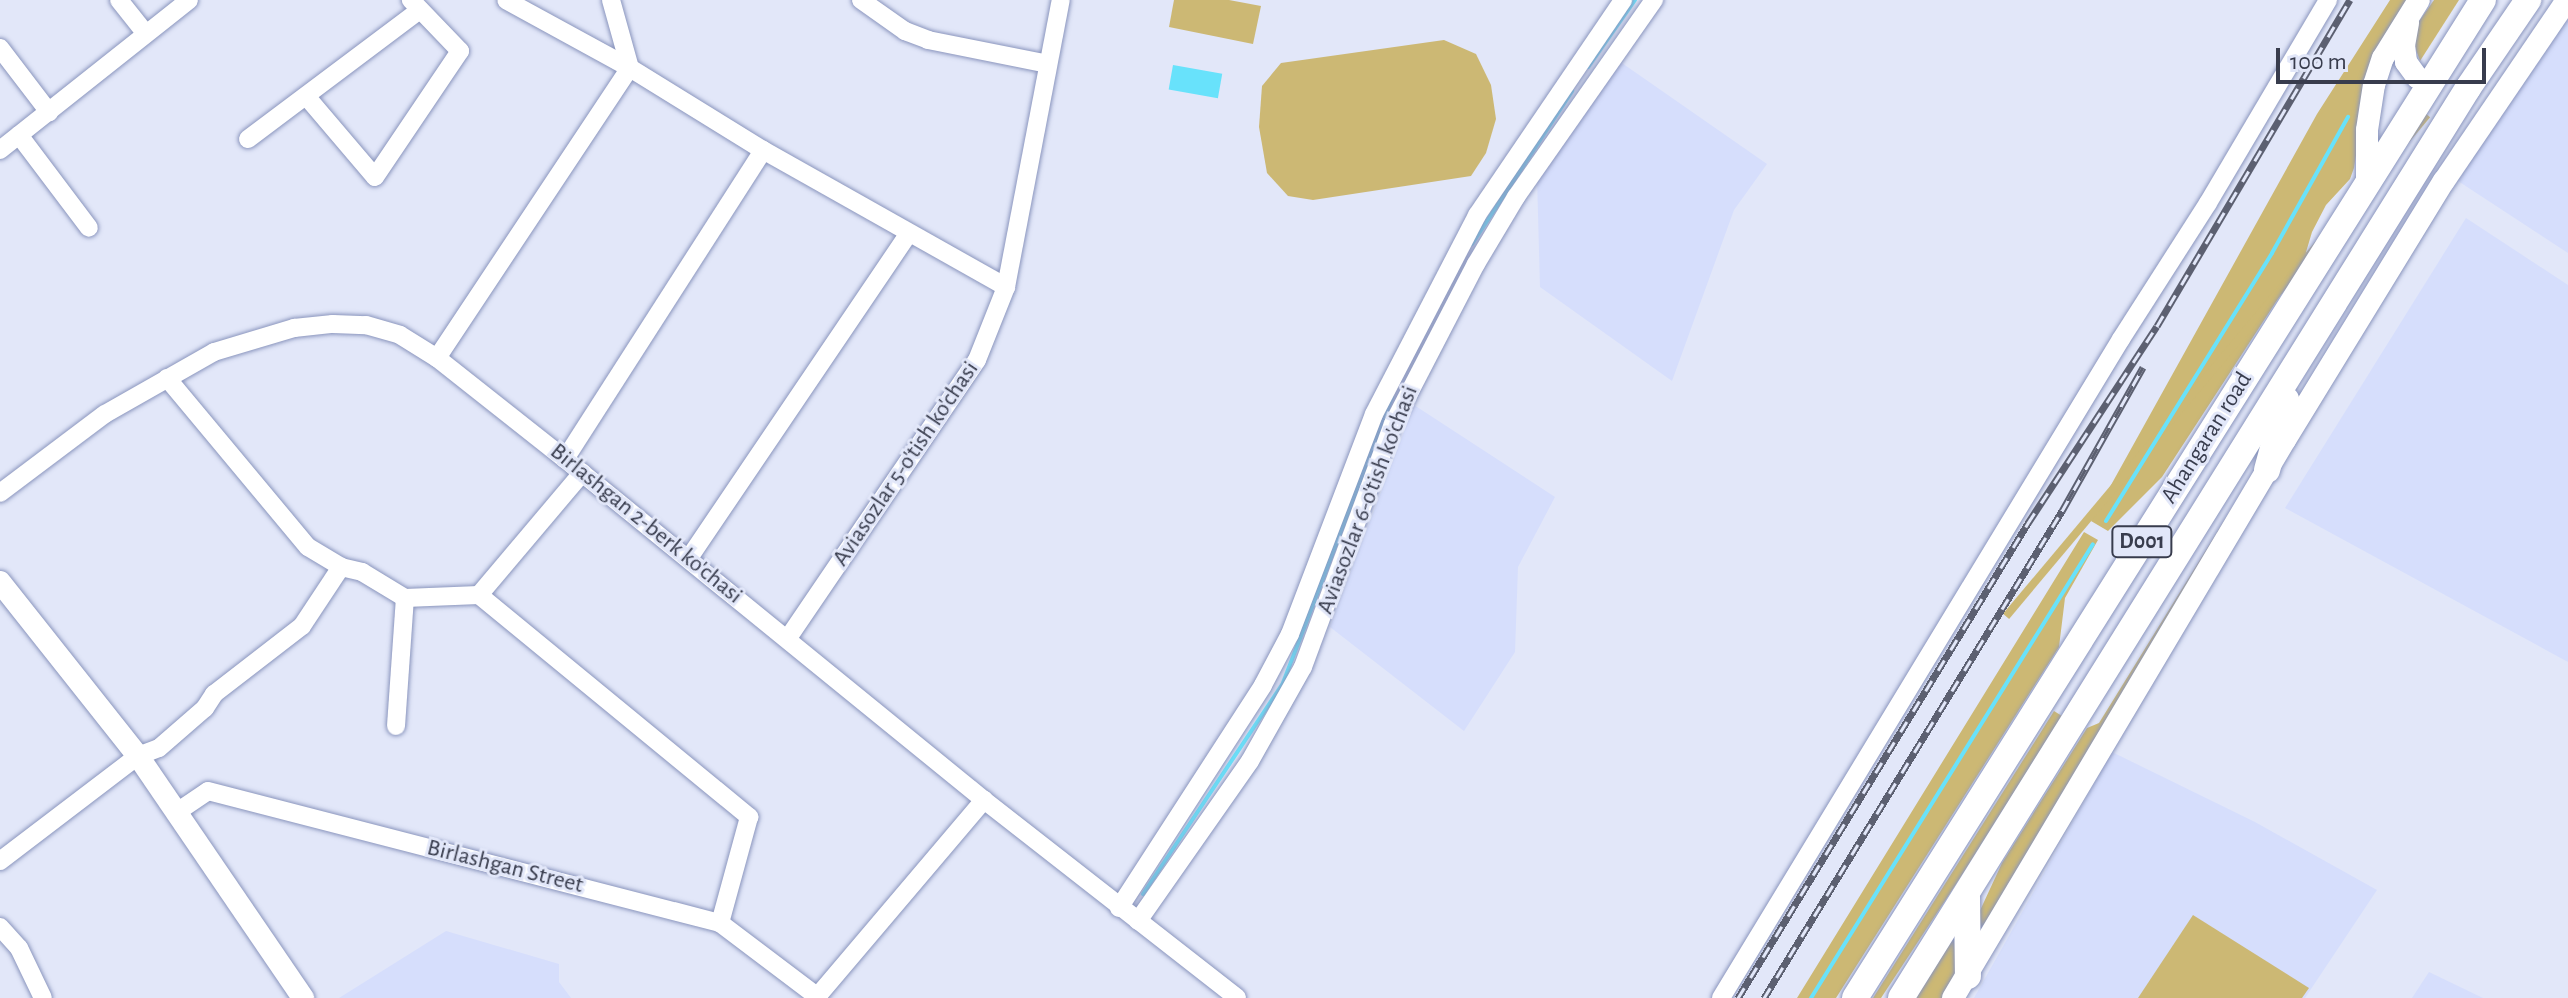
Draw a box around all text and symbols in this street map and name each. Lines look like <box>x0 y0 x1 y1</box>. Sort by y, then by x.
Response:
scale bar <box>2280 32 2490 82</box>
text: 100 m <box>2290 50 2347 74</box>
street label: Aviasozlar 5-o'tish ko'chasi <box>827 356 985 572</box>
street label: Ahangaran road <box>2155 367 2259 509</box>
street label: Aviasozlar 6-o'tish ko'chasi <box>1311 382 1425 618</box>
street label: Birlashgan 2-berk ko'chasi <box>544 437 748 611</box>
road number: D001 <box>2110 524 2174 560</box>
street label: Birlashgan Street <box>424 834 586 900</box>

